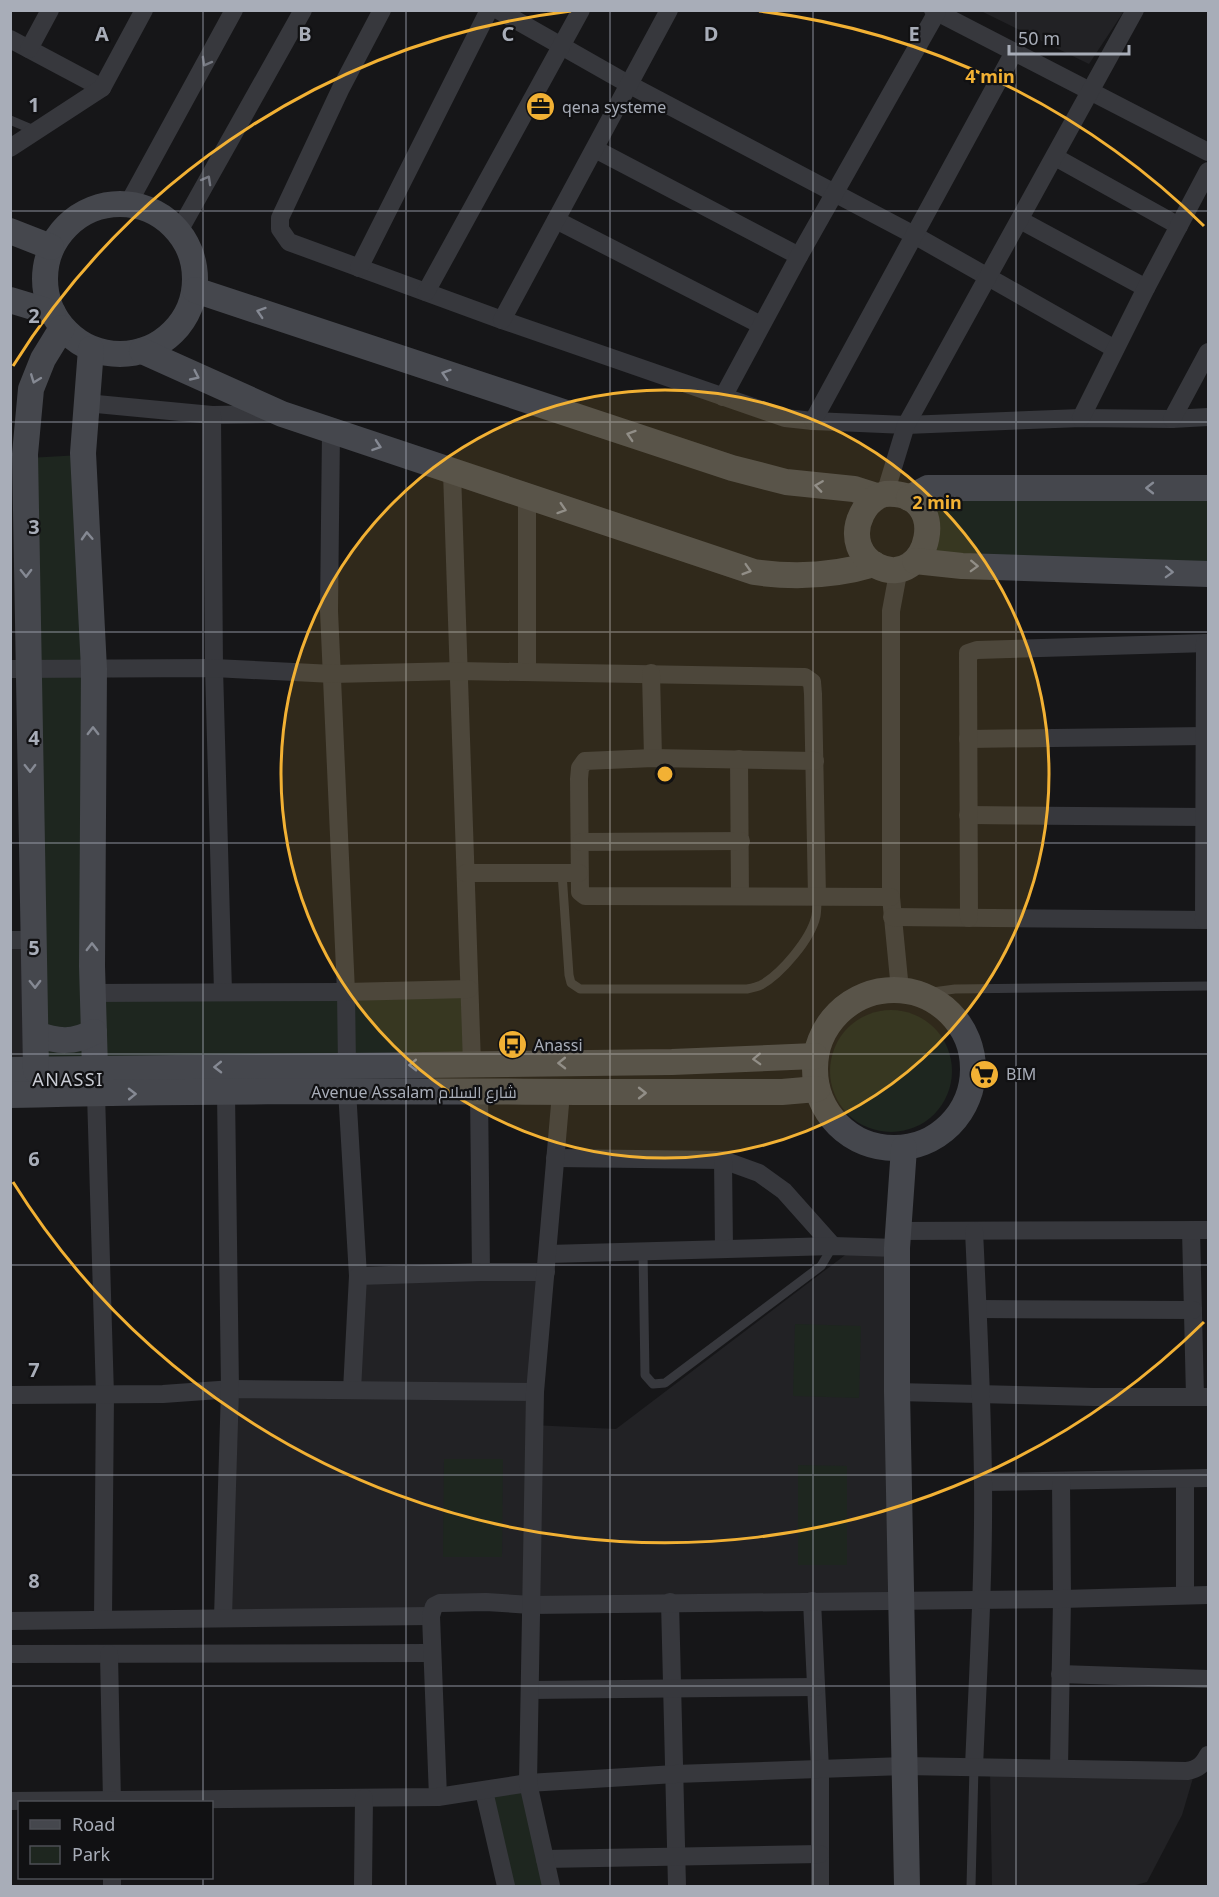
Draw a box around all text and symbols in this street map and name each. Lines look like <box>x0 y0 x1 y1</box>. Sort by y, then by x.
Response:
scale bar <box>1009 18 1129 56</box>
text: A <box>95 20 109 47</box>
text: B <box>298 20 312 47</box>
text: C <box>502 20 515 47</box>
text: D <box>704 20 718 47</box>
text: E <box>908 20 920 47</box>
text: 50 m <box>1018 26 1060 50</box>
one-way arrow <box>202 56 213 66</box>
text: 4 min <box>965 64 1015 88</box>
text: 1 <box>28 91 40 118</box>
office icon: qena systeme <box>525 91 557 123</box>
place label: qena systeme <box>562 96 666 118</box>
one-way arrow <box>200 176 212 186</box>
text: 2 <box>28 302 40 329</box>
one-way arrow <box>256 307 267 320</box>
one-way arrow <box>441 368 452 381</box>
one-way arrow <box>189 369 200 381</box>
one-way arrow <box>29 373 42 384</box>
one-way arrow <box>626 430 637 442</box>
one-way arrow <box>371 439 382 452</box>
one-way arrow <box>814 481 824 493</box>
one-way arrow <box>1146 482 1155 494</box>
text: 2 min <box>912 490 962 514</box>
one-way arrow <box>556 501 567 514</box>
text: 3 <box>28 513 40 540</box>
one-way arrow <box>80 532 93 541</box>
one-way arrow <box>969 560 978 572</box>
one-way arrow <box>741 563 752 575</box>
one-way arrow <box>1164 566 1173 579</box>
one-way arrow <box>20 568 32 577</box>
text: 4 <box>28 724 40 751</box>
one-way arrow <box>87 727 99 736</box>
one-way arrow <box>24 763 36 772</box>
centre of rings <box>655 764 675 784</box>
text: 5 <box>28 934 40 961</box>
one-way arrow <box>86 943 98 952</box>
one-way arrow <box>29 979 41 988</box>
bus stop icon: Anassi <box>497 1029 529 1061</box>
place label: Anassi <box>534 1034 583 1056</box>
one-way arrow <box>752 1053 761 1065</box>
one-way arrow <box>558 1057 567 1069</box>
supermarket icon: BIM <box>969 1058 1001 1090</box>
one-way arrow <box>409 1059 418 1071</box>
one-way arrow <box>214 1061 223 1073</box>
place label: BIM <box>1006 1063 1036 1085</box>
district label: ANASSI <box>32 1067 104 1091</box>
street label: Avenue Assalam شارع السلام <box>311 1081 517 1104</box>
one-way arrow <box>638 1087 647 1099</box>
one-way arrow <box>127 1088 136 1100</box>
text: 6 <box>28 1145 40 1172</box>
text: 7 <box>28 1356 40 1383</box>
text: 8 <box>28 1567 40 1594</box>
legend <box>18 1801 213 1879</box>
text: Road <box>72 1812 115 1836</box>
text: Park <box>72 1842 110 1866</box>

